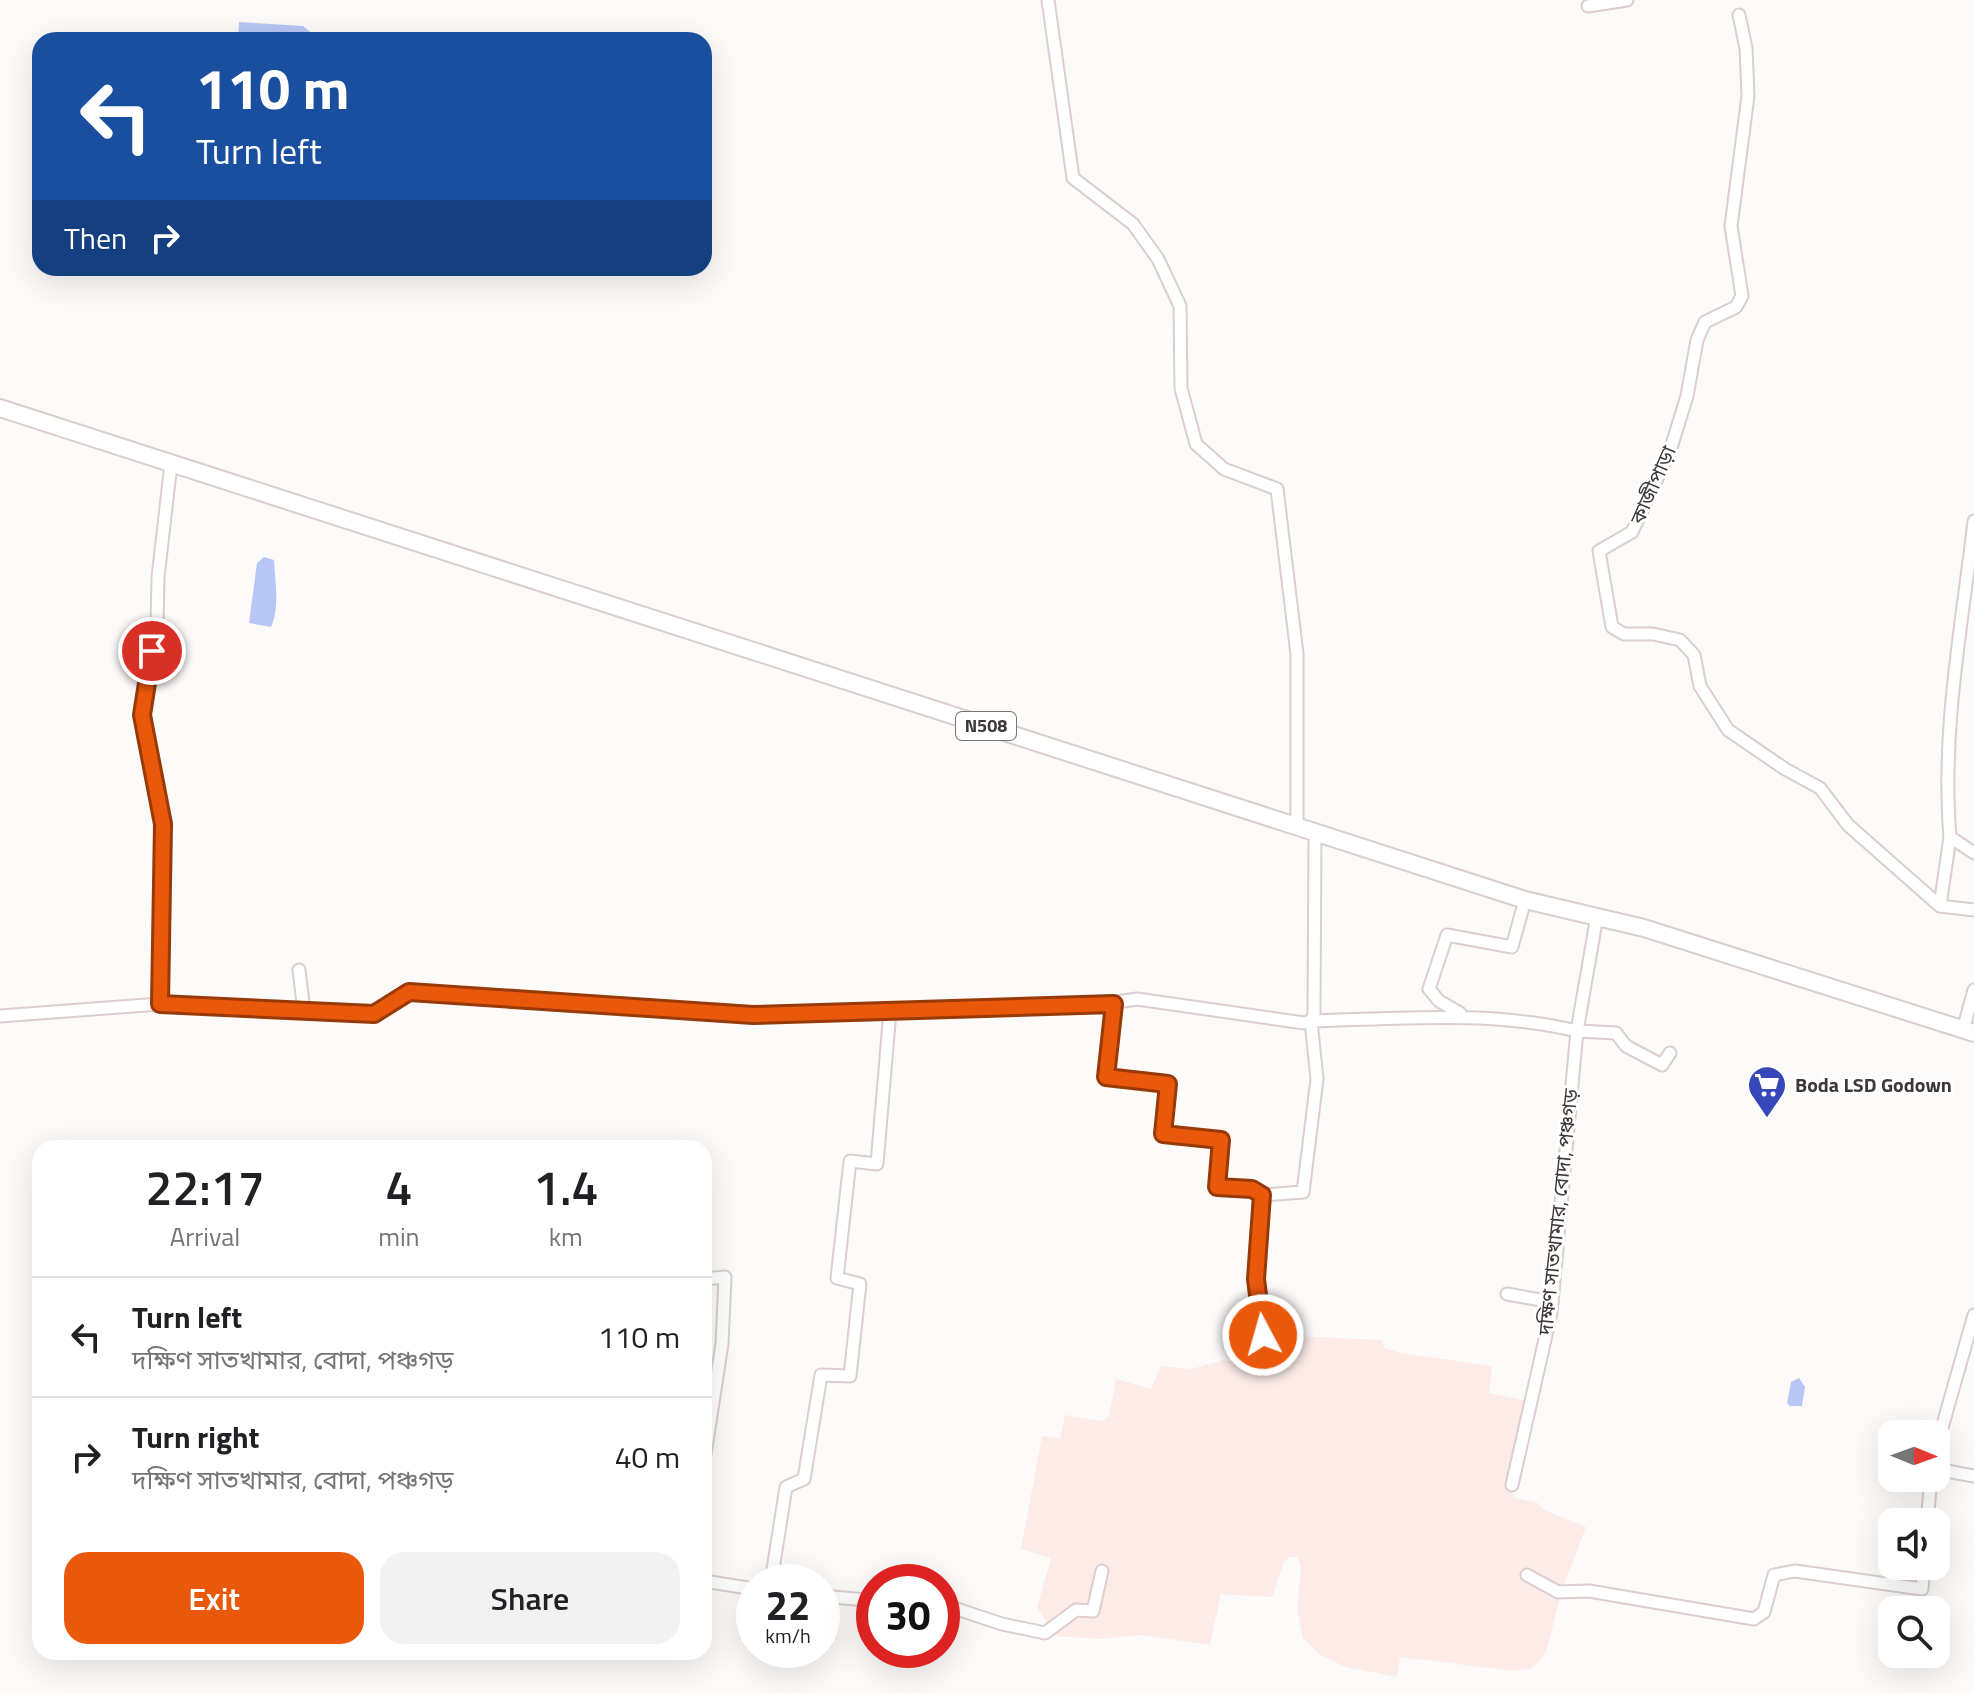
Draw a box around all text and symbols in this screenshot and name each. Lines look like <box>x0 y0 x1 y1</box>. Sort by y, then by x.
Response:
text: 110 m <box>196 46 349 131</box>
icon: left <box>64 64 168 168</box>
text: Turn left <box>196 123 322 178</box>
text: Then <box>64 215 127 261</box>
icon: right <box>143 216 187 260</box>
street label: কাজীপাড়া <box>1621 440 1684 530</box>
pin <box>118 617 186 685</box>
icon: arrive <box>130 629 174 673</box>
road number: N508 <box>956 712 1016 740</box>
supermarket icon: Boda LSD Godown <box>1746 1064 1788 1119</box>
place label: Boda LSD Godown <box>1795 1069 1952 1100</box>
street label: দক্ষিণ সাতখামার, বোদা, পঞ্চগড় <box>1529 1087 1586 1338</box>
text: 22:17 <box>146 1151 265 1224</box>
text: 4 <box>385 1151 412 1224</box>
text: 1.4 <box>533 1151 598 1224</box>
text: Arrival <box>170 1217 240 1256</box>
text: min <box>378 1217 420 1256</box>
text: km <box>549 1217 583 1256</box>
position arrow <box>1221 1293 1305 1377</box>
text: Turn left <box>132 1294 242 1340</box>
text: 110 m <box>598 1314 680 1360</box>
icon: left <box>64 1315 108 1359</box>
text: দক্ষিণ সাতখামার, বোদা, পঞ্চগড় <box>132 1340 454 1379</box>
text: Turn right <box>132 1414 260 1460</box>
north arrow <box>1878 1420 1950 1492</box>
map controls <box>1878 1420 1950 1668</box>
text: 40 m <box>615 1434 680 1480</box>
icon: right <box>64 1435 108 1479</box>
text: দক্ষিণ সাতখামার, বোদা, পঞ্চগড় <box>132 1460 454 1499</box>
button: sound <box>1878 1508 1950 1580</box>
button: Exit <box>64 1552 364 1644</box>
button: Share <box>380 1552 680 1644</box>
speed limit sign: 30 <box>856 1564 960 1668</box>
text: 22 <box>766 1575 810 1636</box>
button: search <box>1878 1596 1950 1668</box>
text: km/h <box>765 1620 811 1651</box>

